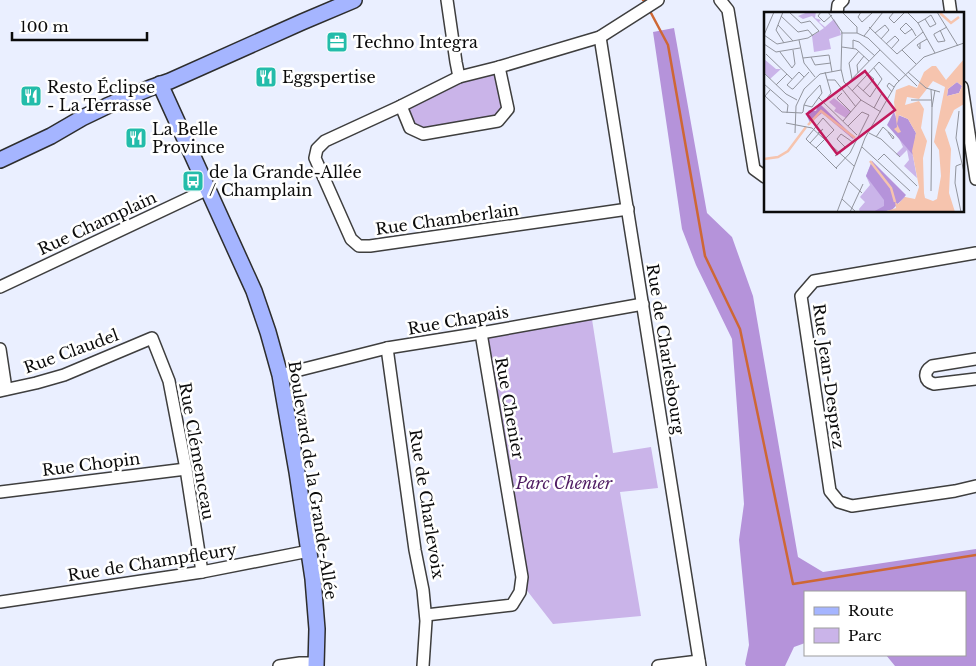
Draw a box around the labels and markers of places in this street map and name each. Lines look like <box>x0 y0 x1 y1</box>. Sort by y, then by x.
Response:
office icon: Techno Integra <box>325 30 349 54</box>
place label: Techno Integra <box>353 32 478 52</box>
restaurant icon: Eggspertise <box>254 65 278 89</box>
place label: Eggspertise <box>282 67 376 87</box>
place label: Resto Éclipse - La Terrasse <box>47 77 155 115</box>
restaurant icon: Resto Éclipse - La Terrasse <box>19 84 43 108</box>
place label: La Belle Province <box>152 119 225 157</box>
restaurant icon: La Belle Province <box>124 126 148 150</box>
place label: de la Grande-Allée / Champlain <box>209 162 362 200</box>
bus stop icon: de la Grande-Allée / Champlain <box>181 169 205 193</box>

